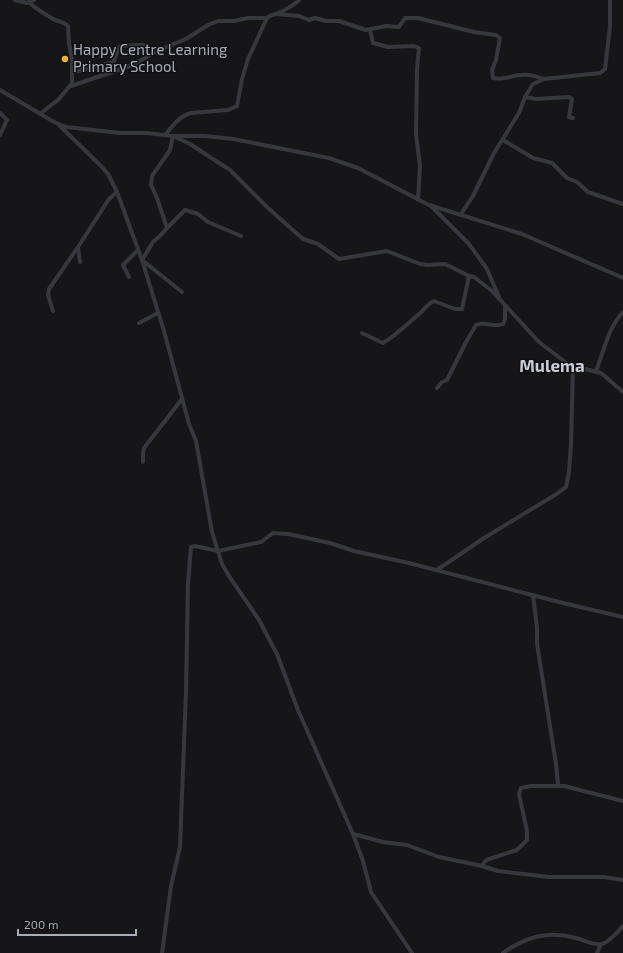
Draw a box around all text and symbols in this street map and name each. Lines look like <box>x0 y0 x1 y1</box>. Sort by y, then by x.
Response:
place label: Happy Centre Learning Primary School <box>73 40 228 75</box>
marker: Happy Centre Learning Primary School <box>60 54 70 64</box>
district label: Mulema <box>519 355 585 375</box>
scale bar <box>18 911 136 937</box>
text: 200 m <box>24 917 58 931</box>

